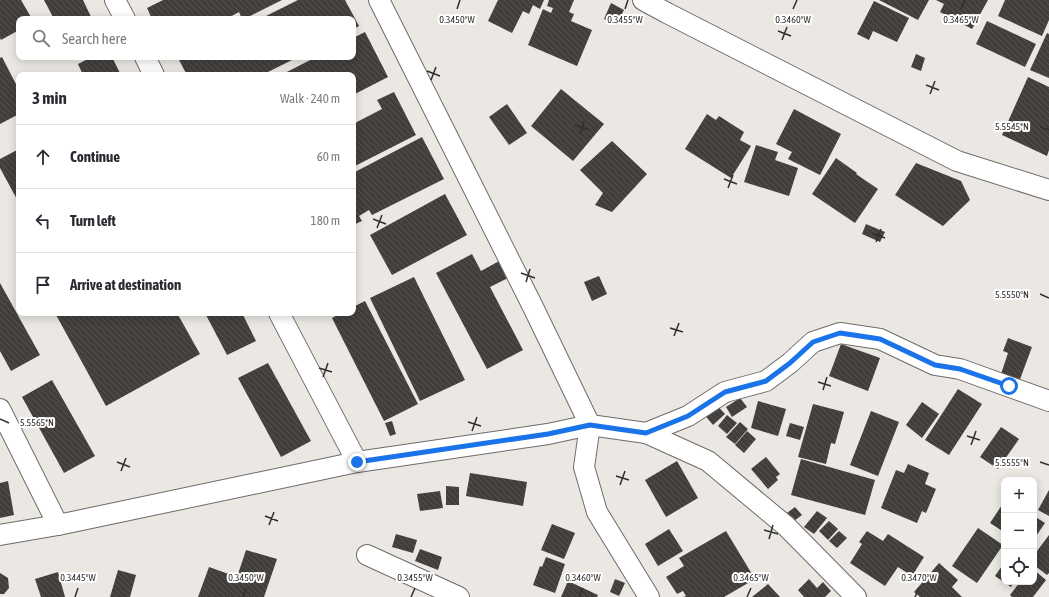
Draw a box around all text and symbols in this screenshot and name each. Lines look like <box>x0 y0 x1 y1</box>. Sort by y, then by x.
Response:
text: 0.3450°W <box>439 14 475 25</box>
text: 0.3455°W <box>607 14 643 25</box>
text: 0.3460°W <box>775 14 811 25</box>
text: 0.3465°W <box>943 14 979 25</box>
search box <box>16 16 356 60</box>
icon: search <box>30 27 52 49</box>
text: Search here <box>62 30 127 47</box>
text: 3 min <box>32 88 67 108</box>
text: Walk · 240 m <box>280 91 340 106</box>
text: 5.5545°N <box>995 121 1029 132</box>
icon: ahead <box>32 146 54 168</box>
text: Continue <box>70 148 120 165</box>
text: 60 m <box>317 149 340 164</box>
icon: left <box>32 210 54 232</box>
text: Turn left <box>70 212 116 229</box>
text: 180 m <box>311 213 340 228</box>
icon: arrive <box>32 274 54 296</box>
text: Arrive at destination <box>70 276 181 293</box>
text: 5.5550°N <box>995 289 1029 300</box>
route start <box>1000 377 1018 395</box>
text: 5.5565°N <box>20 417 54 428</box>
route end <box>348 453 366 471</box>
text: 5.5555°N <box>995 457 1029 468</box>
map controls <box>1001 477 1037 585</box>
button: + <box>1001 477 1037 513</box>
button: − <box>1001 513 1037 549</box>
button: locate <box>1001 549 1037 585</box>
text: 0.3445°W <box>60 572 96 583</box>
text: 0.3450°W <box>228 572 264 583</box>
text: 0.3455°W <box>397 572 433 583</box>
text: 0.3460°W <box>565 572 601 583</box>
text: 0.3465°W <box>733 572 769 583</box>
text: 0.3470°W <box>901 572 937 583</box>

